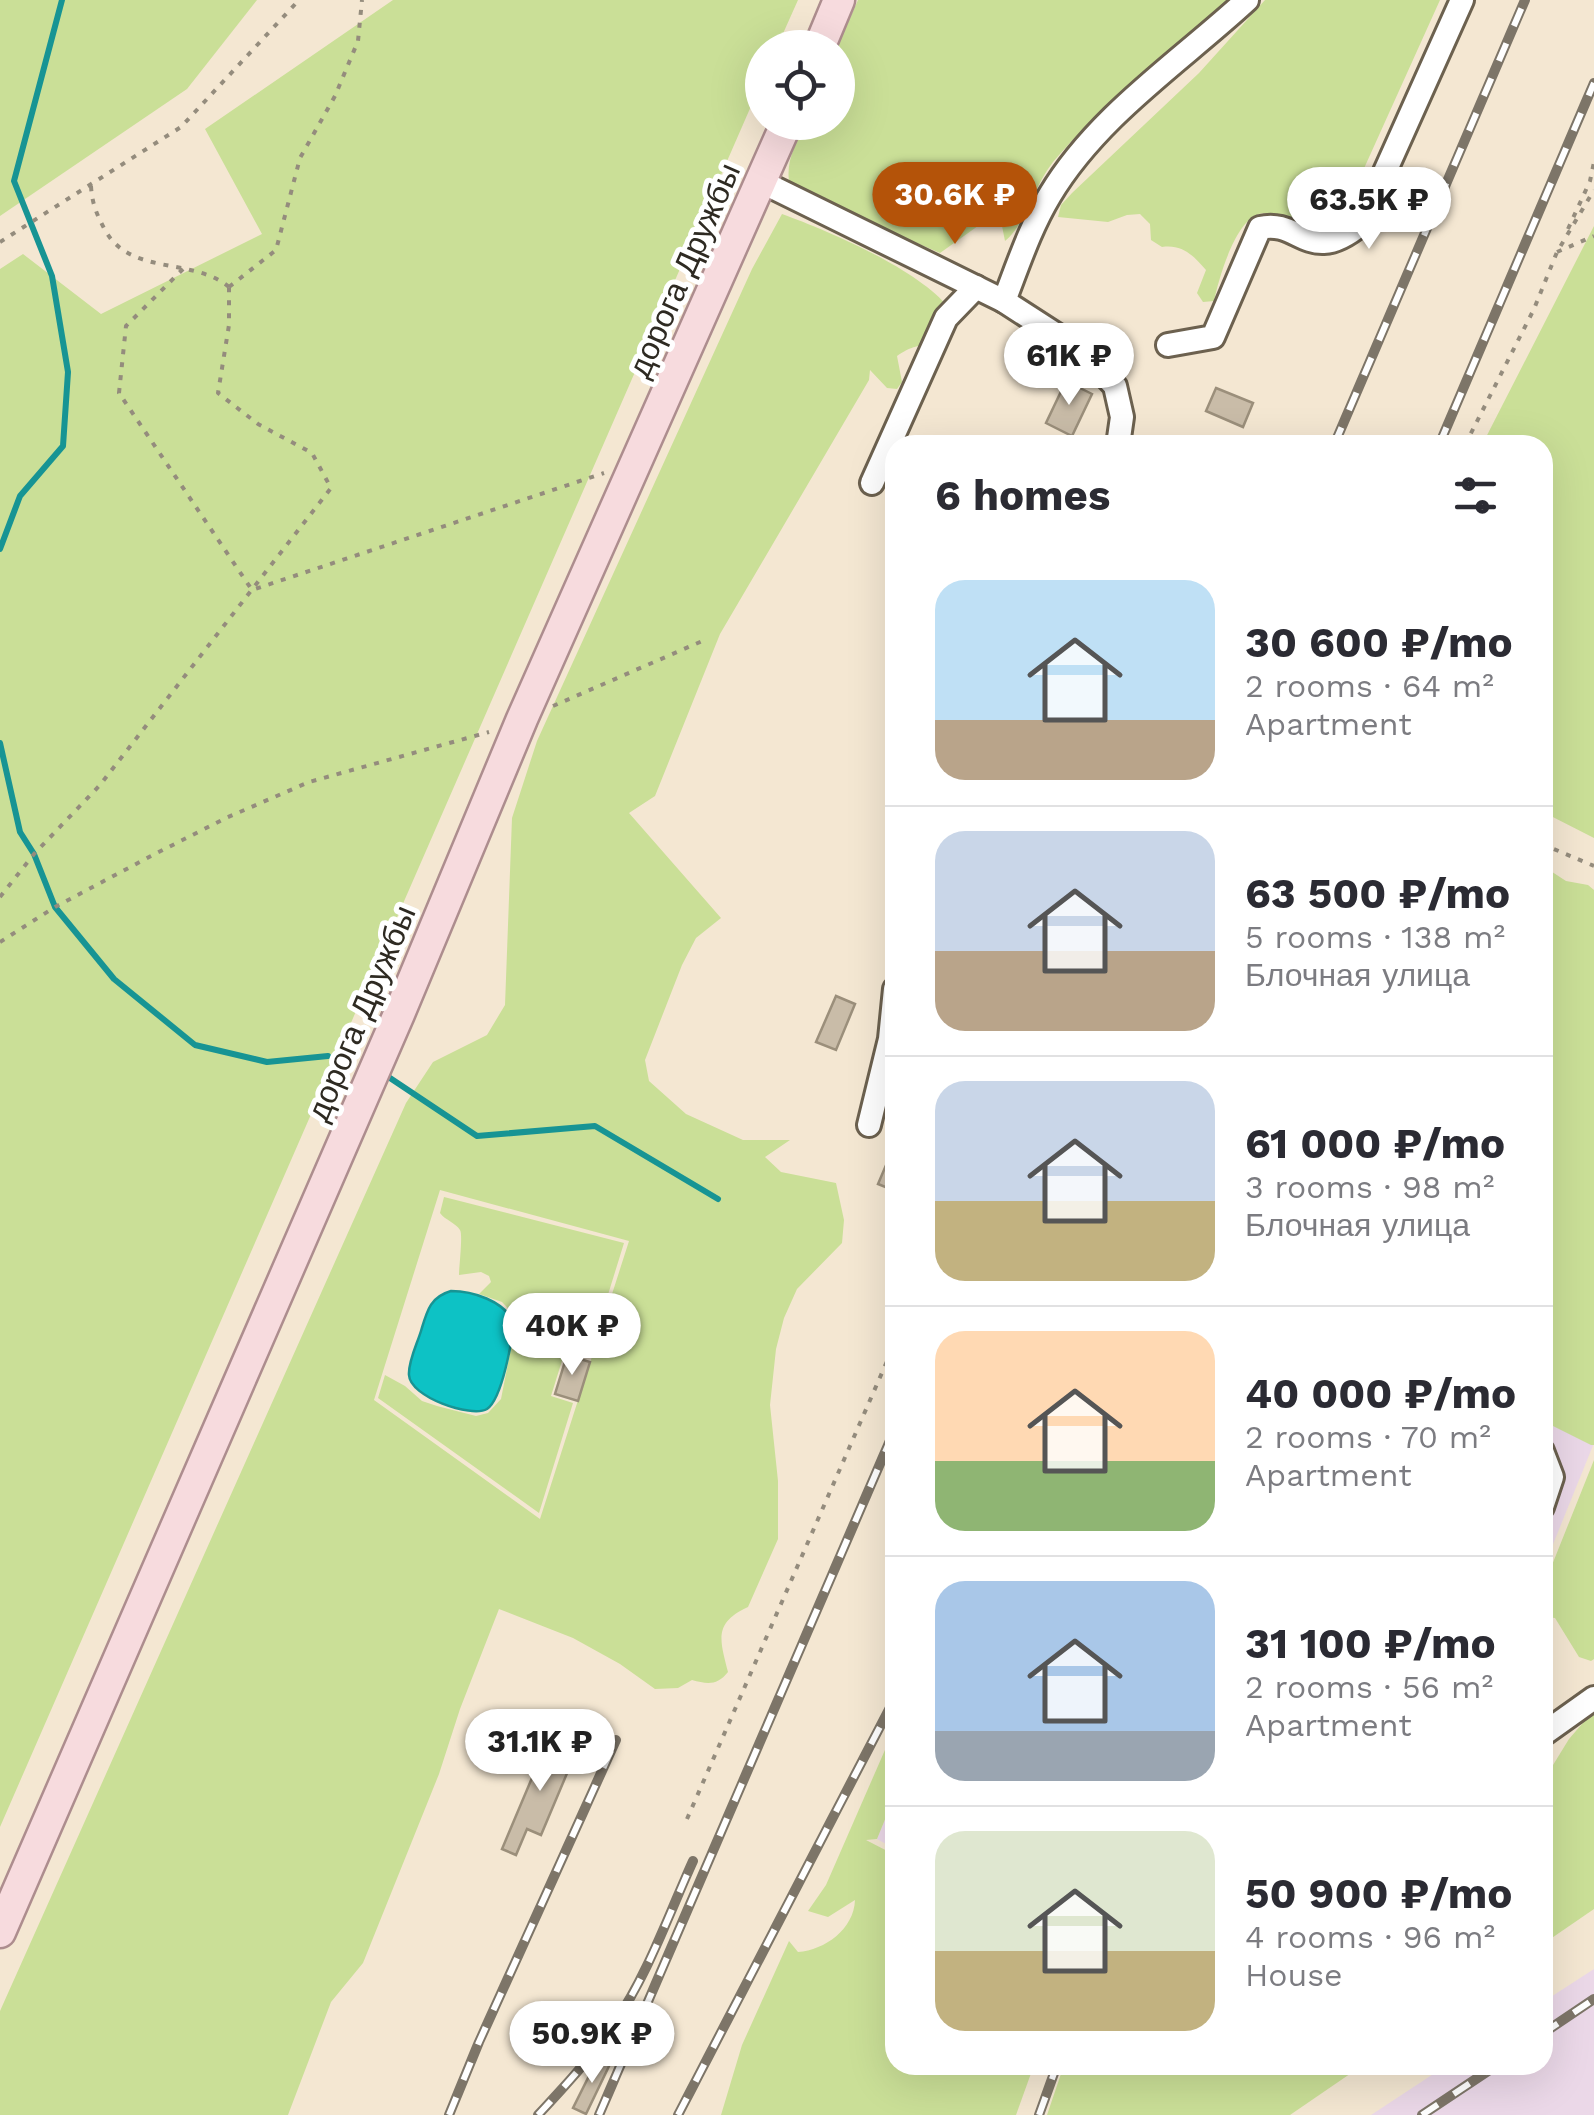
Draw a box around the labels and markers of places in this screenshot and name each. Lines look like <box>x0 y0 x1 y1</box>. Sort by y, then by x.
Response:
pin: 30.6K ₽ <box>863 162 1047 247</box>
pin: 63.5K ₽ <box>1277 167 1461 252</box>
pin: 61K ₽ <box>999 323 1139 408</box>
pin: 40K ₽ <box>502 1293 642 1378</box>
pin: 31.1K ₽ <box>448 1709 632 1794</box>
pin: 50.9K ₽ <box>500 2001 684 2086</box>

